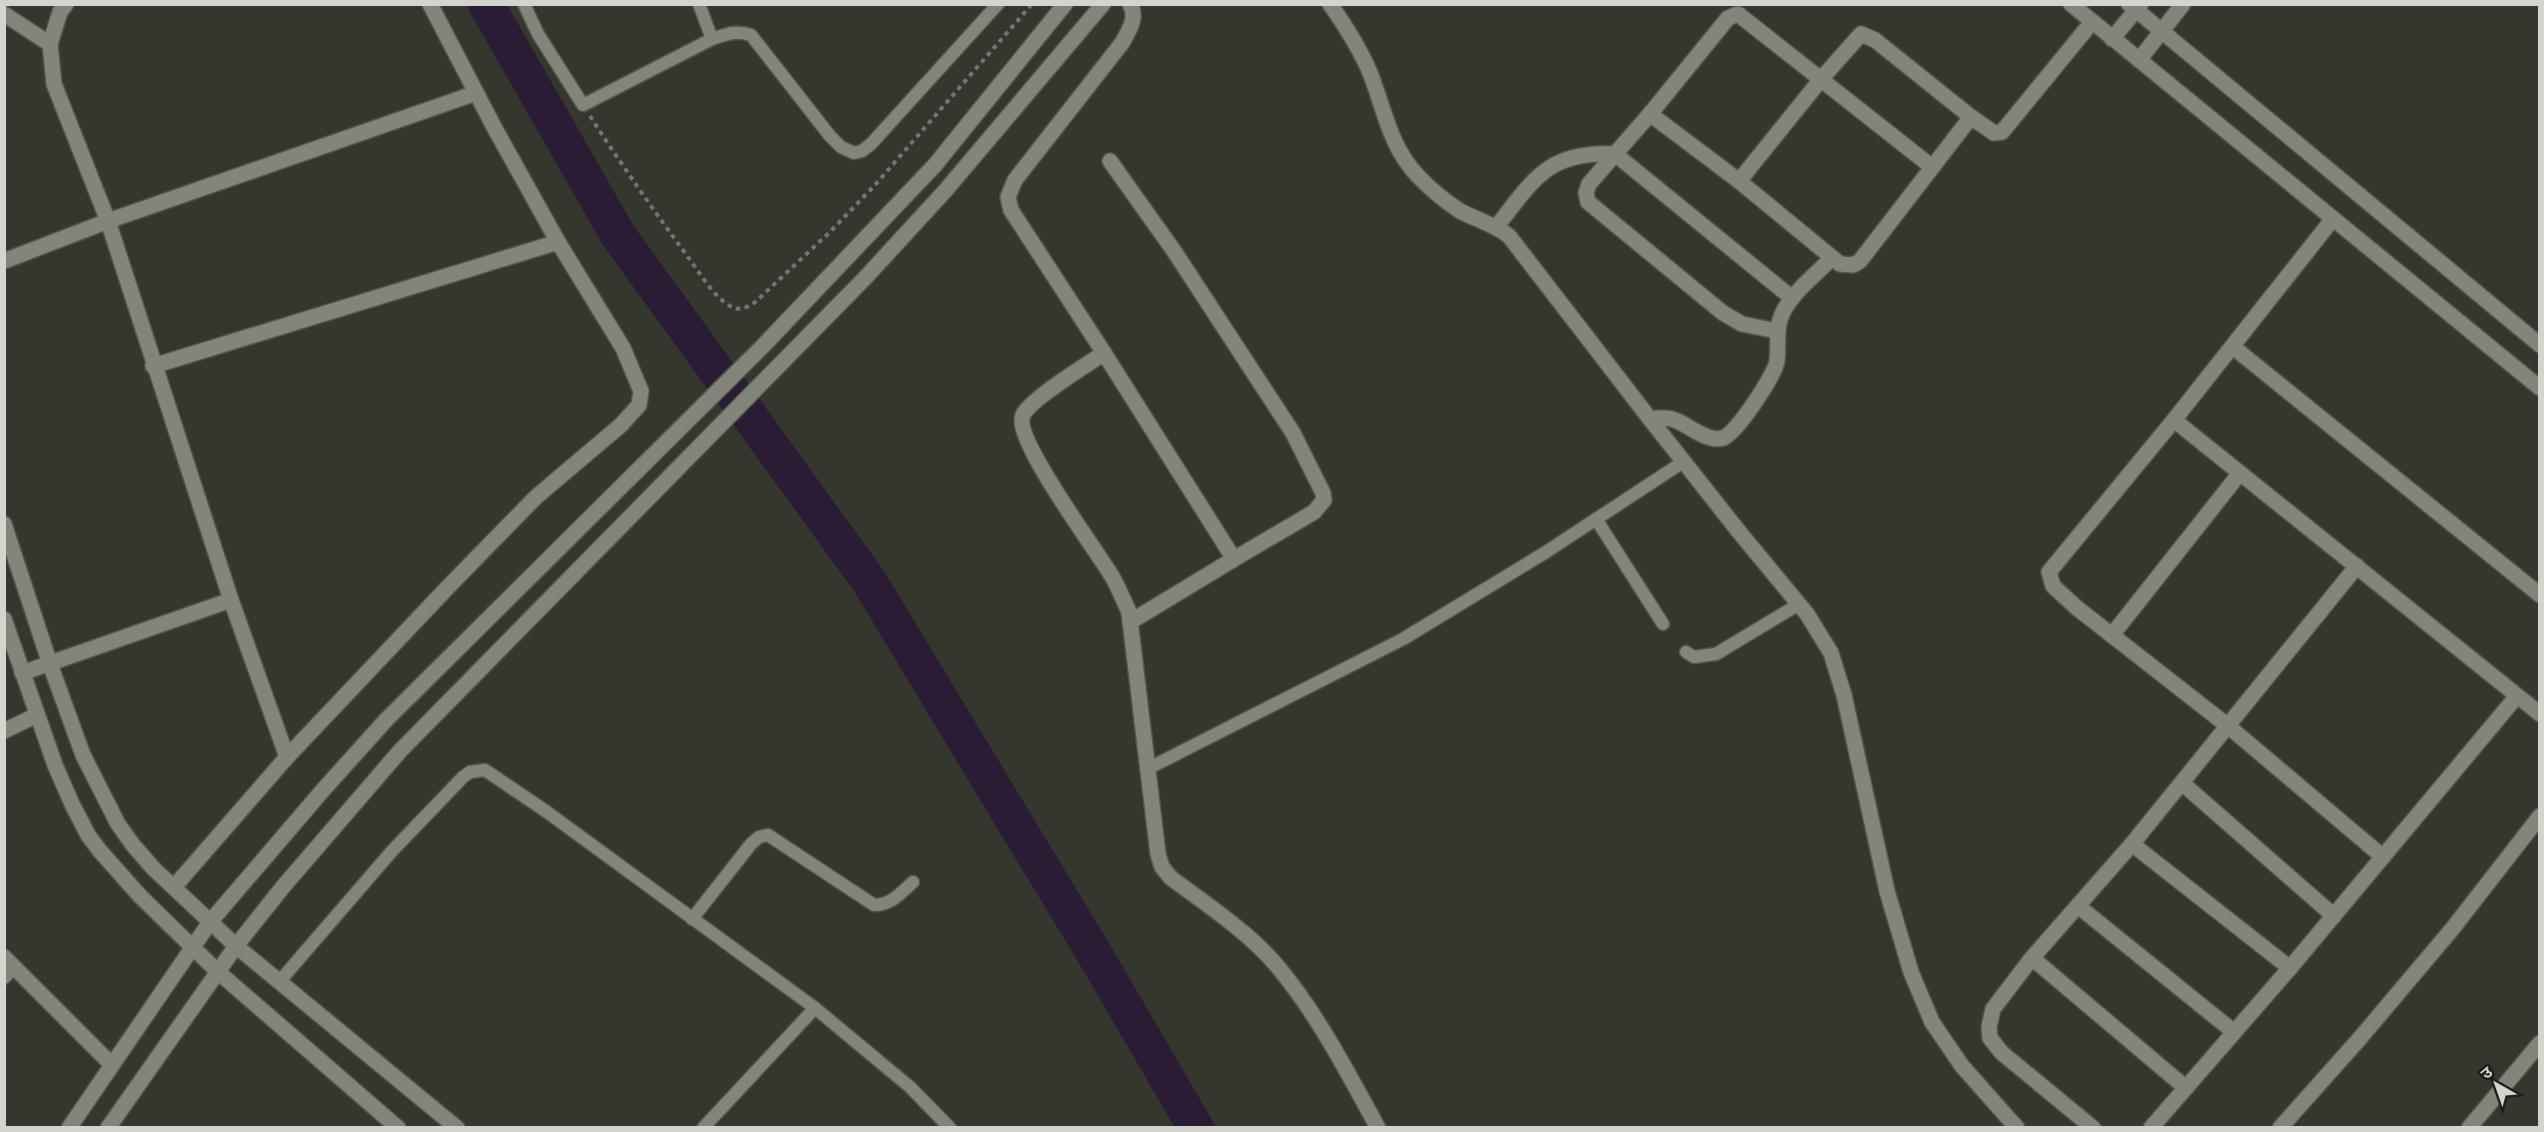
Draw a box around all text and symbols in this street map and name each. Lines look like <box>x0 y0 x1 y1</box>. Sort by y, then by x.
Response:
north arrow <box>2466 1054 2526 1114</box>
text: उ <box>2476 1061 2497 1083</box>

